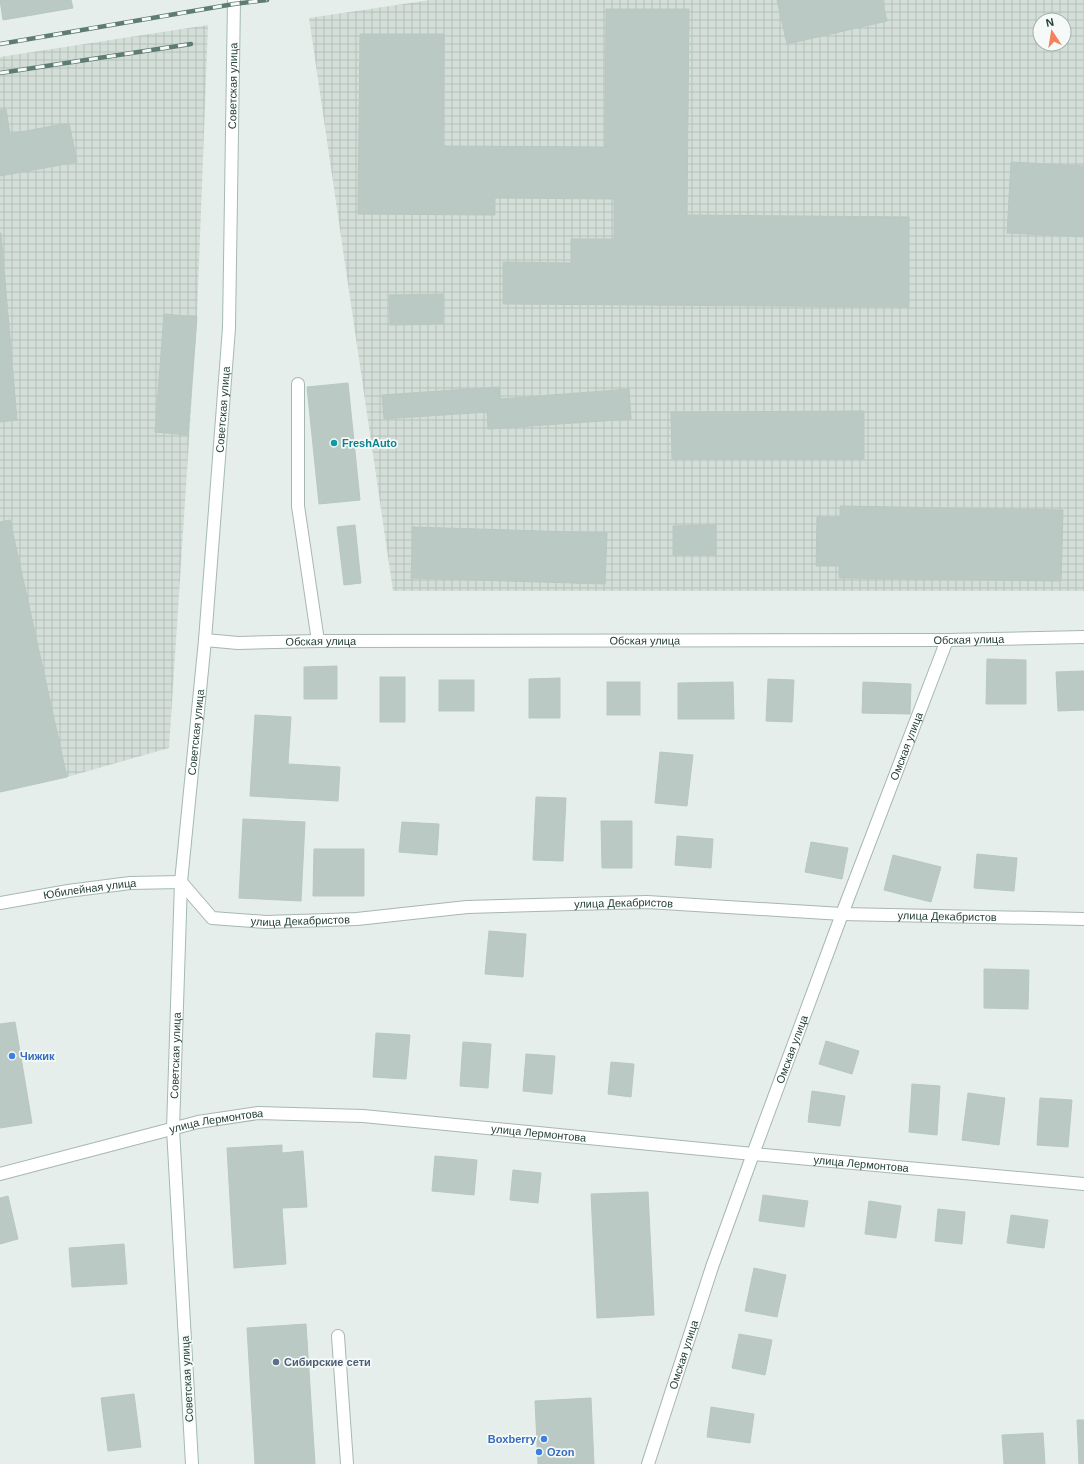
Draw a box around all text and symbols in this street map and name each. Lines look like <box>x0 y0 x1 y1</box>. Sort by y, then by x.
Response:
north arrow <box>1032 12 1072 52</box>
text: N <box>1045 16 1055 29</box>
street label: Советская улица <box>226 42 239 129</box>
street label: Советская улица <box>213 365 232 453</box>
place label: FreshAuto <box>342 437 397 449</box>
marker: FreshAuto <box>329 438 339 448</box>
street label: Обская улица <box>933 633 1005 646</box>
street label: Обская улица <box>609 634 681 647</box>
street label: Обская улица <box>285 635 357 648</box>
street label: Советская улица <box>186 688 206 776</box>
street label: Омская улица <box>888 710 925 782</box>
street label: Юбилейная улица <box>42 877 137 901</box>
street label: улица Декабристов <box>574 896 674 910</box>
street label: улица Декабристов <box>898 909 997 923</box>
street label: улица Декабристов <box>250 913 350 928</box>
street label: Советская улица <box>168 1011 183 1099</box>
street label: Омская улица <box>774 1013 810 1085</box>
place label: Чижик <box>20 1050 55 1062</box>
marker: Чижик <box>7 1051 17 1061</box>
street label: улица Лермонтова <box>168 1107 264 1135</box>
street label: улица Лермонтова <box>491 1123 588 1144</box>
street label: улица Лермонтова <box>813 1154 910 1174</box>
street label: Омская улица <box>667 1318 701 1391</box>
street label: Советская улица <box>179 1335 195 1422</box>
place label: Сибирские сети <box>284 1356 371 1368</box>
marker: Сибирские сети <box>271 1357 281 1367</box>
place label: Boxberry <box>488 1433 537 1445</box>
marker: Boxberry <box>539 1434 549 1444</box>
place label: Ozon <box>547 1446 575 1458</box>
marker: Ozon <box>534 1447 544 1457</box>

